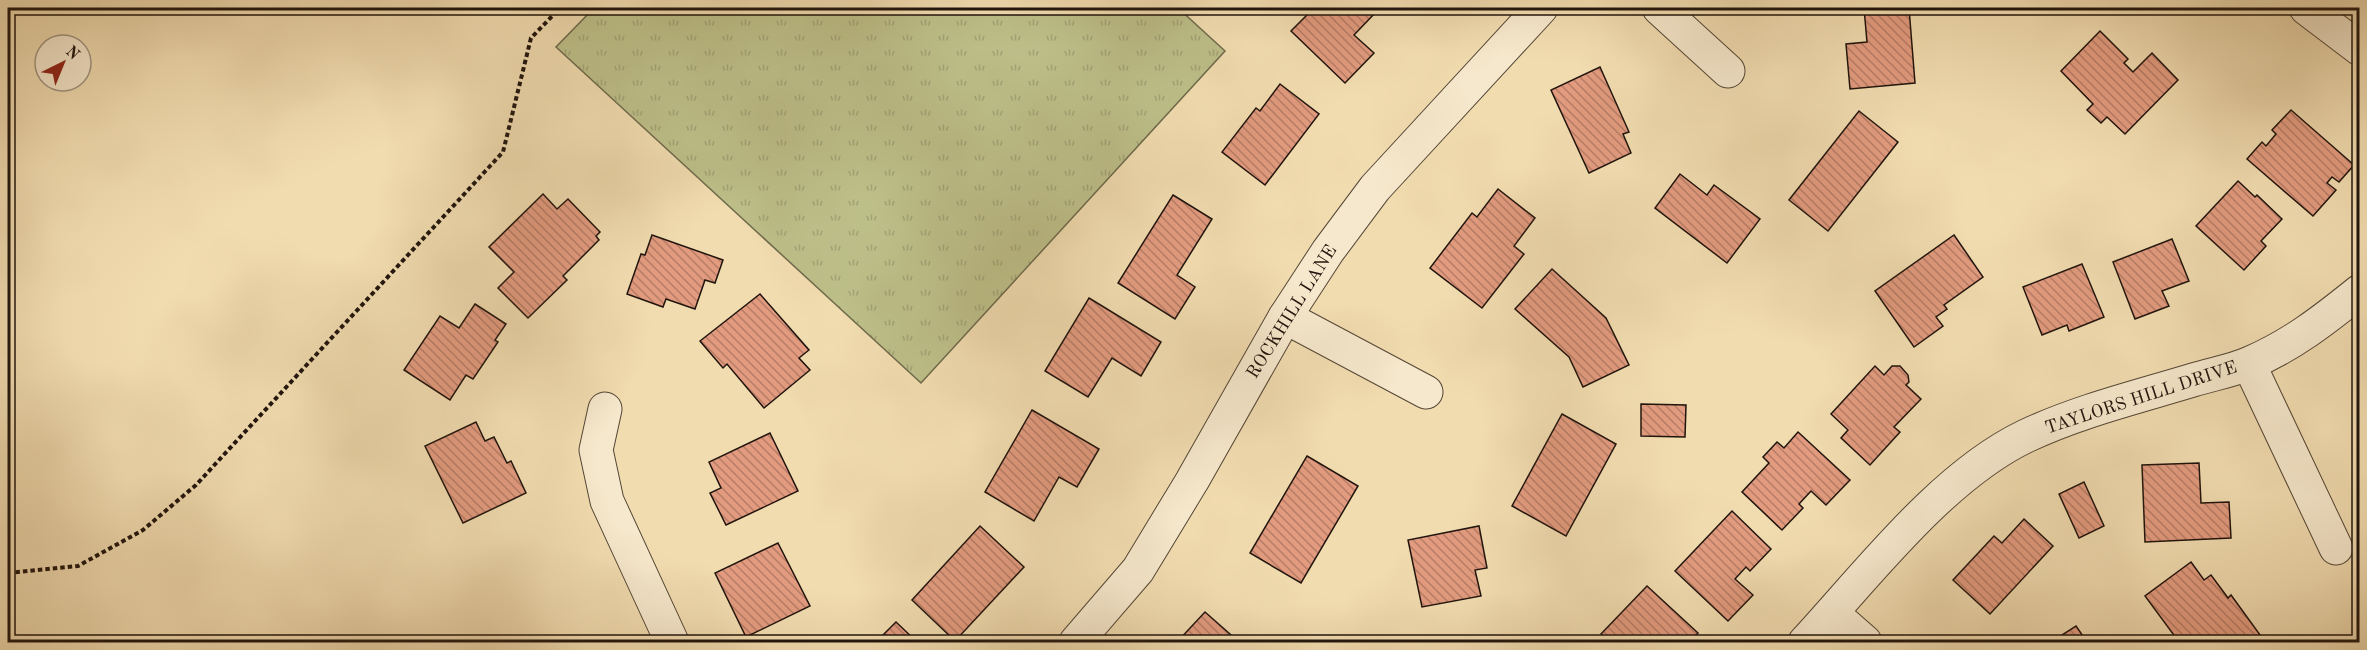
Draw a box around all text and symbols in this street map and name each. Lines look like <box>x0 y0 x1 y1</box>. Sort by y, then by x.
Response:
north arrow <box>33 33 93 93</box>
text: N <box>62 43 82 64</box>
street label: ROCKHILL LANE <box>1244 242 1340 382</box>
street label: TAYLORS HILL DRIVE <box>2043 358 2239 438</box>

